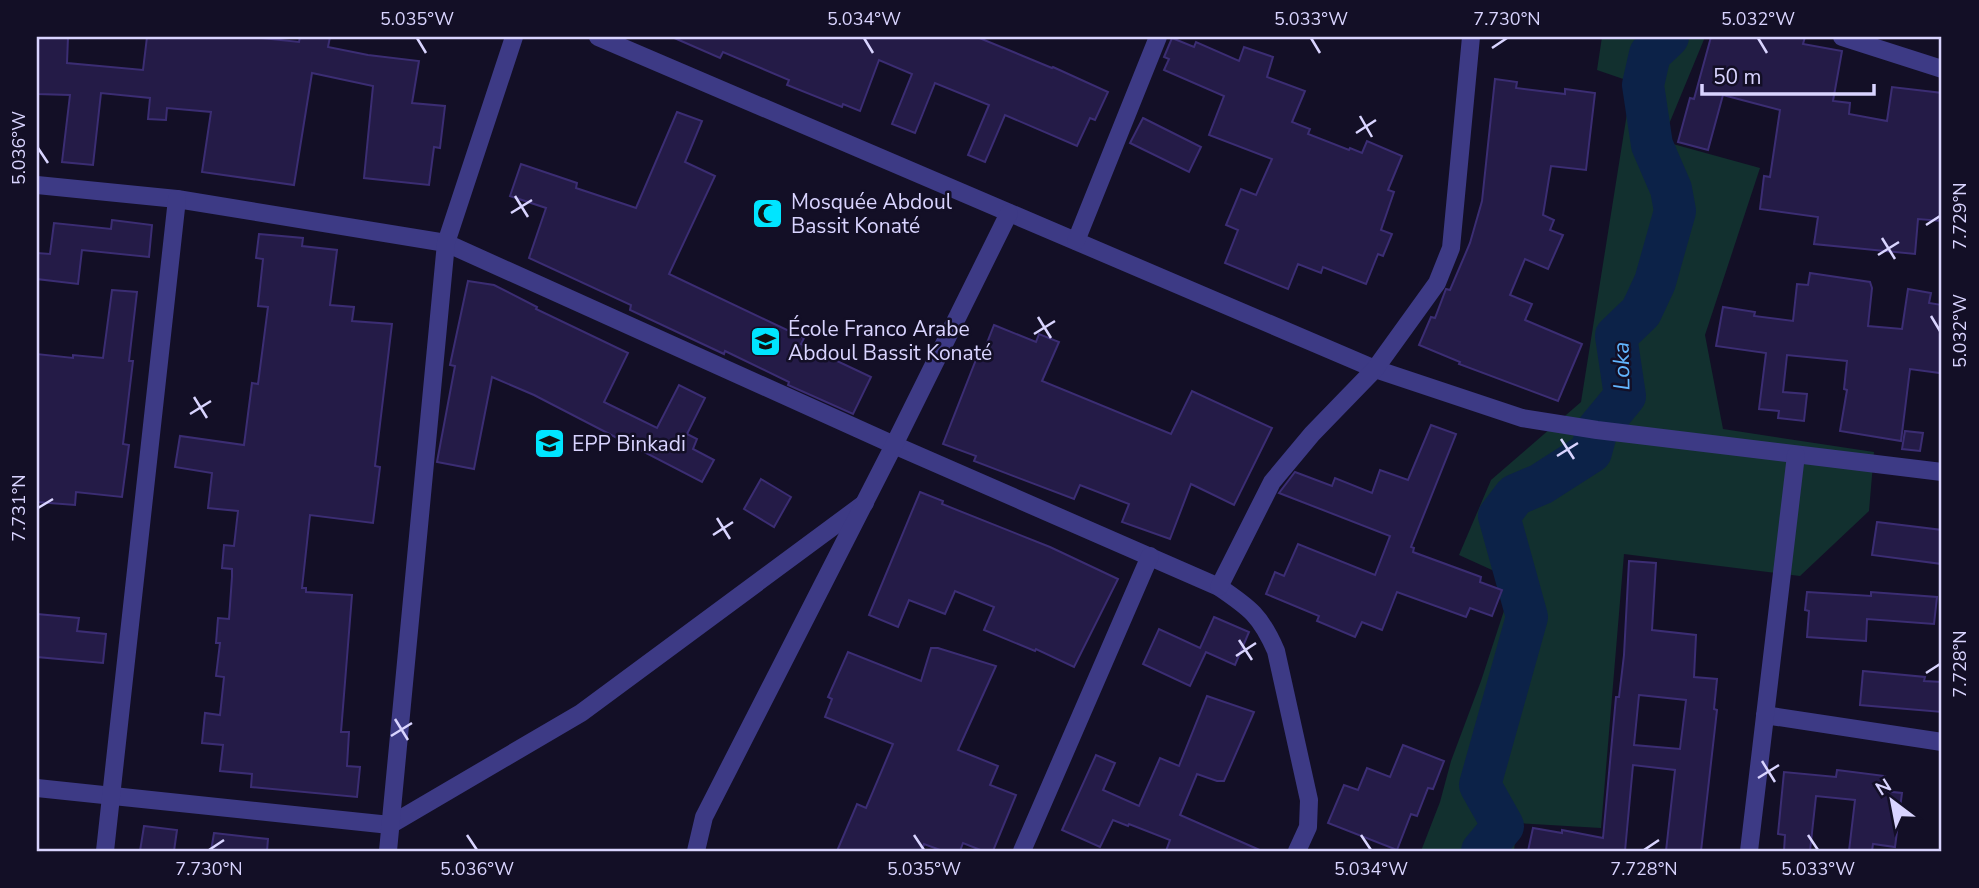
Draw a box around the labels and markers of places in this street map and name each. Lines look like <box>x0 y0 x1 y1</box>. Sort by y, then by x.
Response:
place label: Mosquée Abdoul Bassit Konaté <box>791 188 953 240</box>
mosque icon: Mosquée Abdoul Bassit Konaté <box>751 197 785 231</box>
place label: École Franco Arabe Abdoul Bassit Konaté <box>788 315 992 367</box>
school or university icon: École Franco Arabe Abdoul Bassit Konaté <box>748 324 782 358</box>
school or university icon: EPP Binkadi <box>532 427 566 461</box>
place label: EPP Binkadi <box>572 430 686 458</box>

